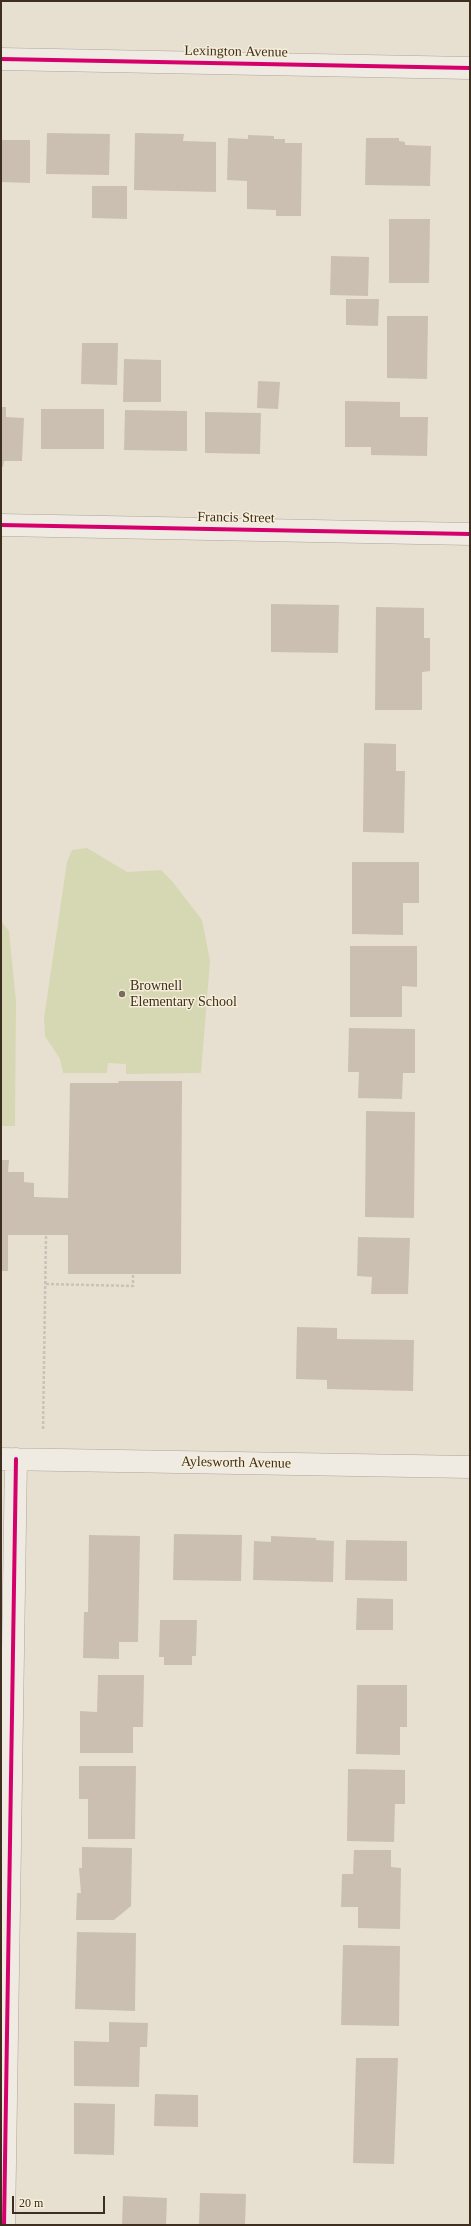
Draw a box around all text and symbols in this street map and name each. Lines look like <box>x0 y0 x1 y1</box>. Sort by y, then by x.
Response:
street label: Lexington Avenue <box>184 43 288 61</box>
street label: Francis Street <box>197 509 275 527</box>
place label: Brownell Elementary School <box>130 978 237 1010</box>
marker: Brownell Elementary School <box>117 989 127 999</box>
street label: Aylesworth Avenue <box>181 1454 291 1472</box>
scale bar <box>14 2188 107 2214</box>
text: 20 m <box>19 2196 43 2210</box>

